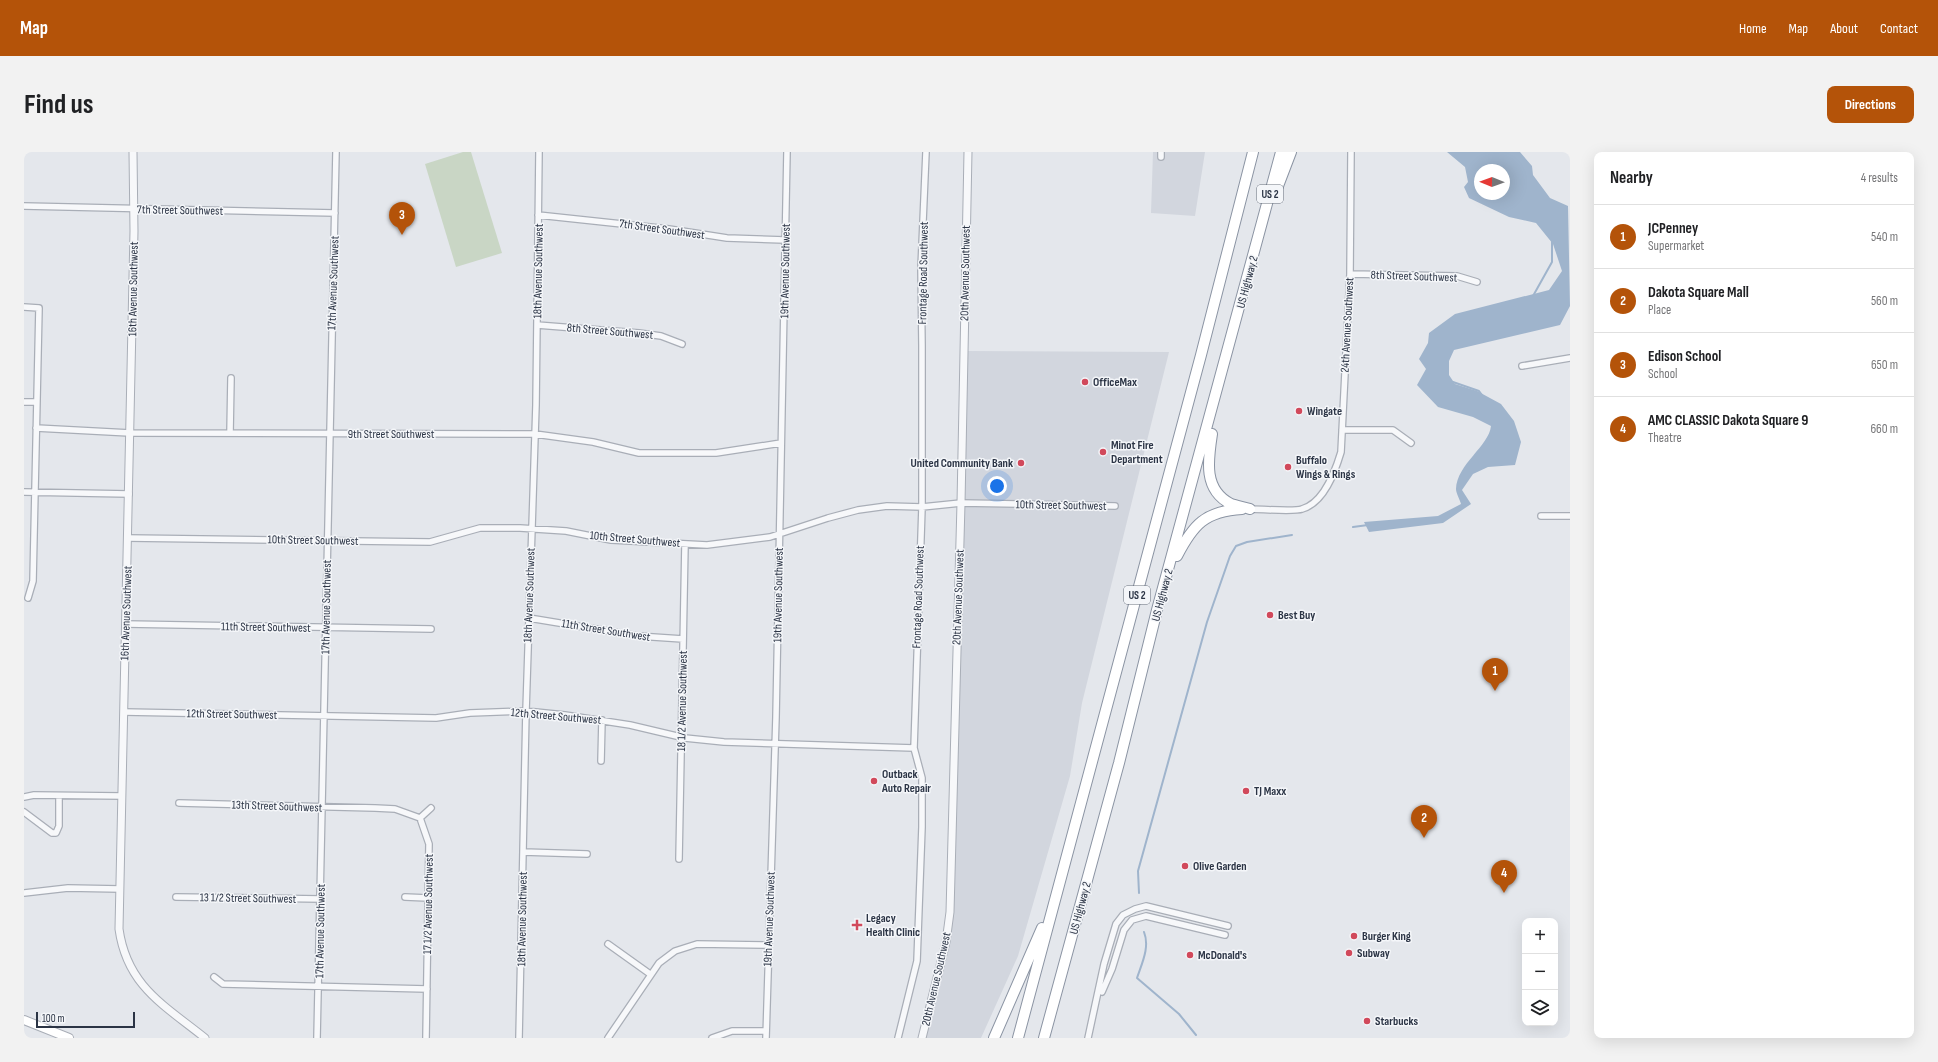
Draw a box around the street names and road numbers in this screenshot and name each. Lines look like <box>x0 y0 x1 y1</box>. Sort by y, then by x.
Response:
road number: US 2 <box>1257 185 1283 203</box>
street label: 7th Street Southwest <box>137 202 224 219</box>
street label: 7th Street Southwest <box>618 216 706 243</box>
street label: Frontage Road Southwest <box>915 221 932 325</box>
street label: 18th Avenue Southwest <box>530 223 547 319</box>
street label: 19th Avenue Southwest <box>777 223 794 319</box>
street label: 20th Avenue Southwest <box>957 225 974 321</box>
street label: 17th Avenue Southwest <box>324 235 343 330</box>
street label: 16th Avenue Southwest <box>125 241 142 337</box>
street label: US Highway 2 <box>1233 254 1262 310</box>
street label: 8th Street Southwest <box>1370 267 1458 286</box>
street label: 24th Avenue Southwest <box>1338 277 1357 373</box>
street label: 8th Street Southwest <box>566 320 654 343</box>
street label: 9th Street Southwest <box>348 427 435 442</box>
street label: 10th Street Southwest <box>1015 497 1107 514</box>
street label: 10th Street Southwest <box>589 528 681 551</box>
street label: 10th Street Southwest <box>267 532 359 549</box>
street label: Frontage Road Southwest <box>909 545 928 649</box>
street label: 18th Avenue Southwest <box>520 547 539 643</box>
street label: 19th Avenue Southwest <box>770 547 787 643</box>
street label: 20th Avenue Southwest <box>949 549 968 645</box>
street label: 17th Avenue Southwest <box>318 559 335 654</box>
street label: 16th Avenue Southwest <box>117 565 136 661</box>
street label: US Highway 2 <box>1148 567 1177 623</box>
road number: US 2 <box>1124 586 1150 604</box>
street label: 11th Street Southwest <box>560 616 652 645</box>
street label: 11th Street Southwest <box>221 619 311 636</box>
street label: 18 1/2 Avenue Southwest <box>674 650 691 752</box>
street label: 12th Street Southwest <box>510 705 602 728</box>
street label: 12th Street Southwest <box>187 706 278 723</box>
street label: 13th Street Southwest <box>231 797 323 816</box>
street label: 17 1/2 Avenue Southwest <box>420 853 437 954</box>
street label: 18th Avenue Southwest <box>514 871 531 967</box>
street label: 19th Avenue Southwest <box>760 871 779 967</box>
street label: US Highway 2 <box>1066 880 1095 936</box>
street label: 17th Avenue Southwest <box>312 883 329 978</box>
street label: 13 1/2 Street Southwest <box>200 890 297 907</box>
street label: 20th Avenue Southwest <box>918 930 955 1027</box>

